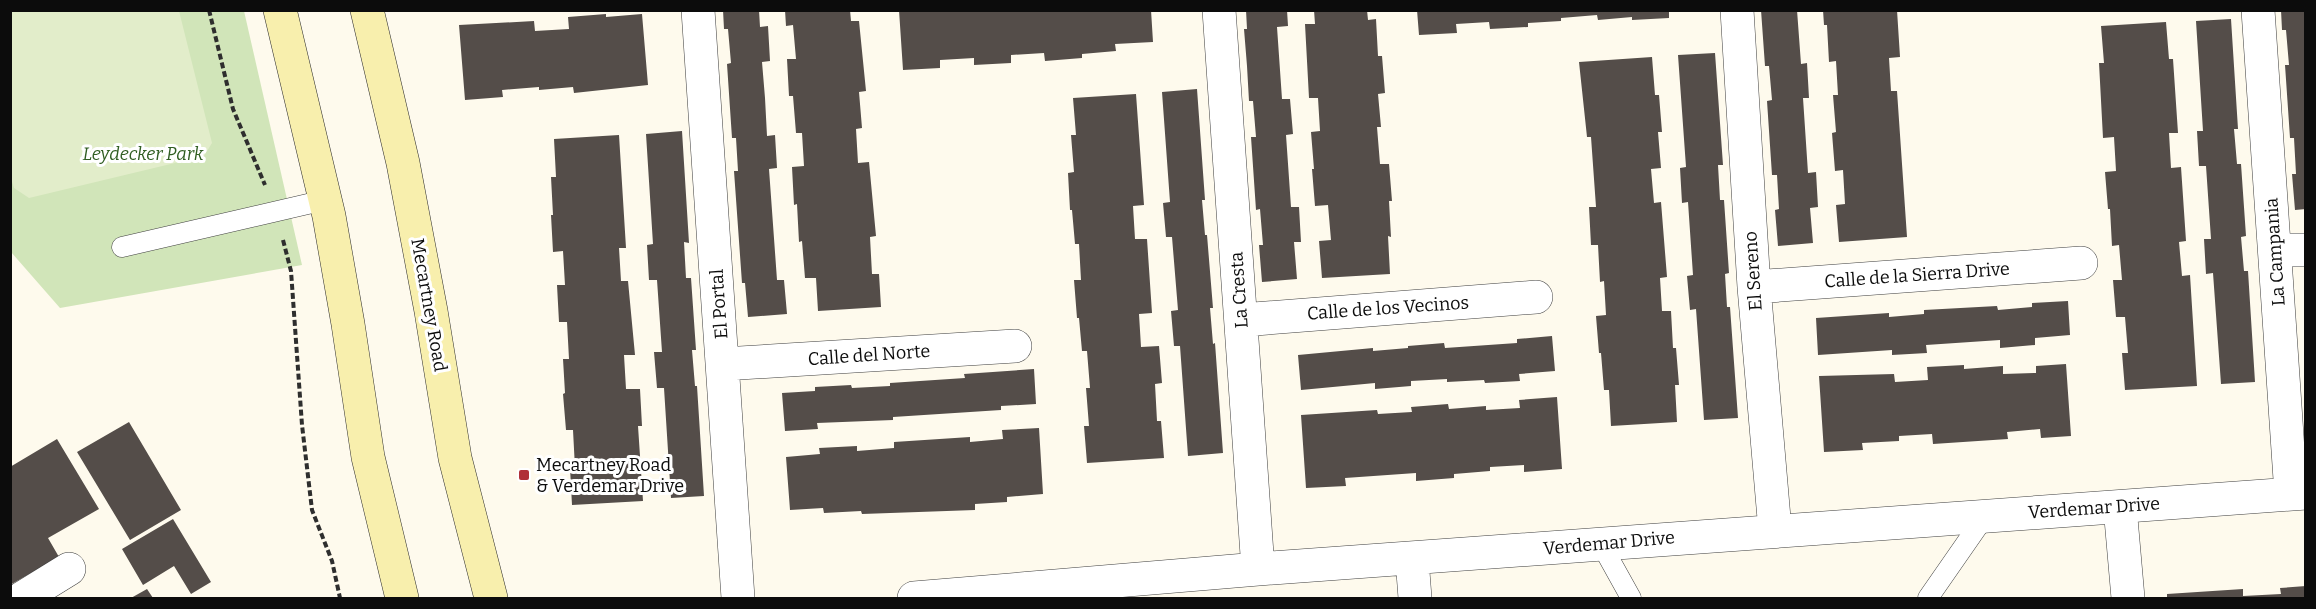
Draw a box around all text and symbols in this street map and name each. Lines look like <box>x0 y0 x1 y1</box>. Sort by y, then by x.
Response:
park label: Leydecker Park <box>82 143 204 165</box>
street label: La Campania <box>2260 197 2290 307</box>
street label: El Sereno <box>1739 231 1767 311</box>
street label: Mecartney Road <box>406 237 452 374</box>
street label: La Cresta <box>1225 251 1253 329</box>
street label: Calle de la Sierra Drive <box>1824 258 2010 292</box>
street label: El Portal <box>706 268 732 340</box>
street label: Calle de los Vecinos <box>1306 291 1470 325</box>
street label: Calle del Norte <box>807 340 931 370</box>
place label: Mecartney Road & Verdemar Drive <box>536 454 684 497</box>
marker: Mecartney Road & Verdemar Drive <box>517 468 531 482</box>
street label: Verdemar Drive <box>2027 492 2161 524</box>
street label: Verdemar Drive <box>1542 526 1676 560</box>

